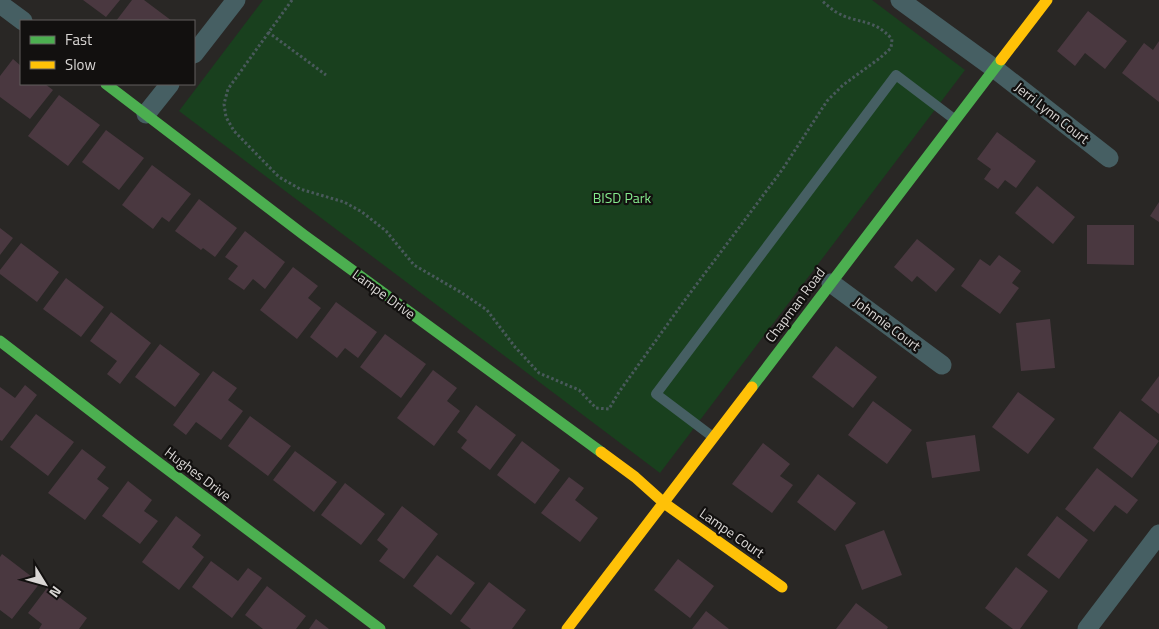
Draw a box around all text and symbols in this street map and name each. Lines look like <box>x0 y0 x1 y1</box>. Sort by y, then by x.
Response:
legend <box>20 20 195 85</box>
text: Fast <box>65 28 93 51</box>
text: Slow <box>65 53 96 76</box>
street label: Jerri Lynn Court <box>1010 77 1094 149</box>
park label: BISD Park <box>593 187 652 208</box>
street label: Lampe Drive <box>348 263 420 324</box>
street label: Chapman Road <box>759 263 830 347</box>
street label: Johnnie Court <box>849 291 925 356</box>
street label: Hughes Drive <box>160 441 236 506</box>
street label: Lampe Court <box>696 502 769 563</box>
north arrow <box>20 559 70 609</box>
text: N <box>44 582 67 602</box>

